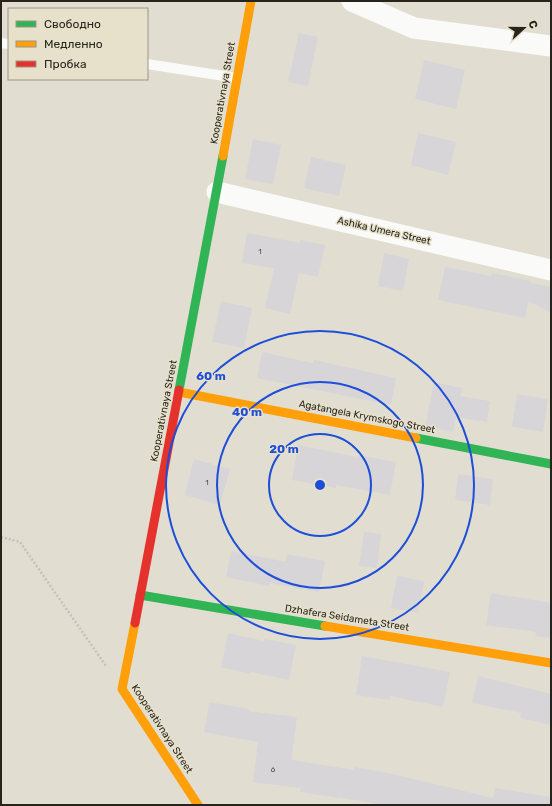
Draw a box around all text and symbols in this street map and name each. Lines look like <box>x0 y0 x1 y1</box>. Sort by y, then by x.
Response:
legend <box>8 8 148 80</box>
north arrow <box>504 8 544 48</box>
text: Свободно <box>44 17 101 31</box>
text: С <box>525 19 540 31</box>
text: Медленно <box>44 37 103 51</box>
street label: Kooperativnaya Street <box>208 41 238 145</box>
text: Пробка <box>44 57 87 71</box>
street label: Ashika Umera Street <box>336 214 432 248</box>
house number: 1 <box>258 247 262 256</box>
street label: Kooperativnaya Street <box>148 359 180 463</box>
text: 60 m <box>196 369 226 383</box>
street label: Agatangela Krymskogo Street <box>298 398 436 436</box>
text: 40 m <box>232 405 262 419</box>
text: 20 m <box>269 442 299 456</box>
house number: 1 <box>205 478 209 487</box>
centre of rings <box>313 478 327 492</box>
street label: Dzhafera Seidameta Street <box>284 602 410 634</box>
street label: Kooperativnaya Street <box>129 682 195 776</box>
house number: 6 <box>271 765 276 774</box>

